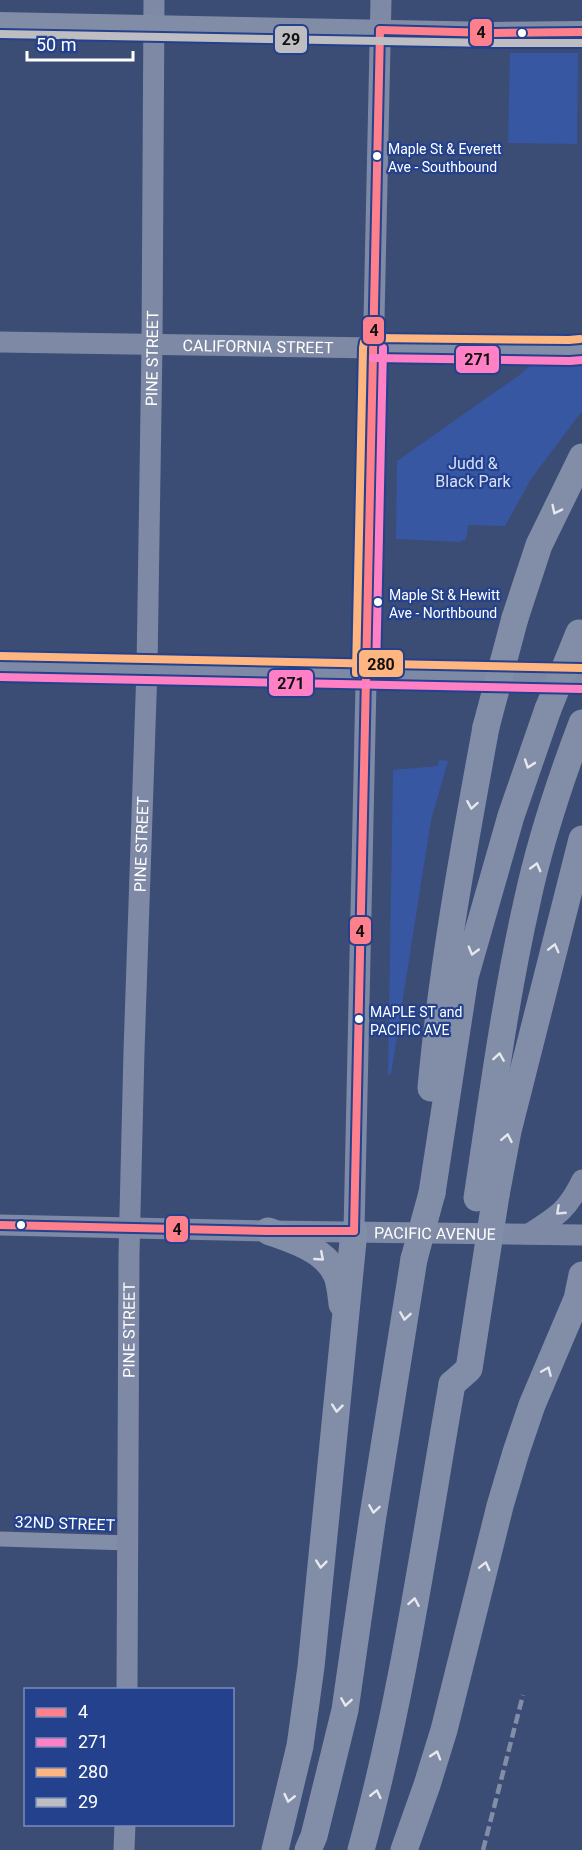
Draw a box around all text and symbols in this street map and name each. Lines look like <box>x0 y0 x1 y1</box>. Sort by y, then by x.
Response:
line badge: 4 <box>469 18 493 47</box>
text: 4 <box>476 23 486 42</box>
scale bar <box>27 24 134 62</box>
line badge: 29 <box>274 25 308 54</box>
unlabelled marker <box>516 27 528 39</box>
text: 29 <box>282 30 300 49</box>
text: 50 m <box>36 34 76 55</box>
place label: Maple St & Everett Ave - Southbound <box>388 141 502 175</box>
marker: Maple St & Everett Ave - Southbound <box>371 150 383 162</box>
street label: PINE STREET <box>142 310 162 406</box>
line badge: 4 <box>362 316 385 345</box>
text: 4 <box>369 321 379 340</box>
street label: CALIFORNIA STREET <box>182 336 334 357</box>
line badge: 271 <box>455 345 500 374</box>
text: 271 <box>464 350 492 369</box>
park label: Judd & Black Park <box>435 454 512 491</box>
one-way arrow <box>552 503 564 514</box>
place label: Maple St & Hewitt Ave - Northbound <box>389 587 500 621</box>
marker: Maple St & Hewitt Ave - Northbound <box>372 596 384 608</box>
line badge: 280 <box>358 649 404 678</box>
text: 280 <box>367 655 395 674</box>
line badge: 271 <box>268 669 314 697</box>
text: 271 <box>277 674 305 693</box>
one-way arrow <box>524 758 537 769</box>
street label: PINE STREET <box>130 796 153 892</box>
one-way arrow <box>466 800 479 810</box>
one-way arrow <box>529 862 541 873</box>
line badge: 4 <box>349 916 372 945</box>
text: 4 <box>355 922 365 941</box>
one-way arrow <box>546 944 559 954</box>
one-way arrow <box>468 945 480 956</box>
place label: MAPLE ST and PACIFIC AVE <box>370 1004 462 1038</box>
marker: MAPLE ST and PACIFIC AVE <box>353 1013 365 1025</box>
one-way arrow <box>492 1053 504 1062</box>
one-way arrow <box>500 1133 513 1143</box>
one-way arrow <box>557 1204 567 1215</box>
line badge: 4 <box>165 1215 189 1243</box>
unlabelled marker <box>15 1219 27 1231</box>
text: 4 <box>172 1220 182 1239</box>
street label: PACIFIC AVENUE <box>374 1223 496 1244</box>
one-way arrow <box>313 1250 323 1261</box>
street label: PINE STREET <box>119 1282 139 1378</box>
one-way arrow <box>400 1312 412 1321</box>
one-way arrow <box>540 1366 552 1377</box>
one-way arrow <box>331 1404 344 1413</box>
one-way arrow <box>368 1504 381 1514</box>
street label: 32ND STREET <box>14 1512 116 1535</box>
one-way arrow <box>315 1559 328 1568</box>
one-way arrow <box>478 1561 491 1571</box>
one-way arrow <box>408 1598 420 1607</box>
legend <box>24 1688 234 1826</box>
one-way arrow <box>341 1697 353 1707</box>
text: 4 <box>78 1701 88 1722</box>
text: 271 <box>78 1731 108 1752</box>
one-way arrow <box>429 1750 441 1761</box>
text: 280 <box>78 1761 108 1782</box>
one-way arrow <box>369 1789 382 1799</box>
text: 29 <box>78 1791 98 1812</box>
one-way arrow <box>283 1793 296 1803</box>

